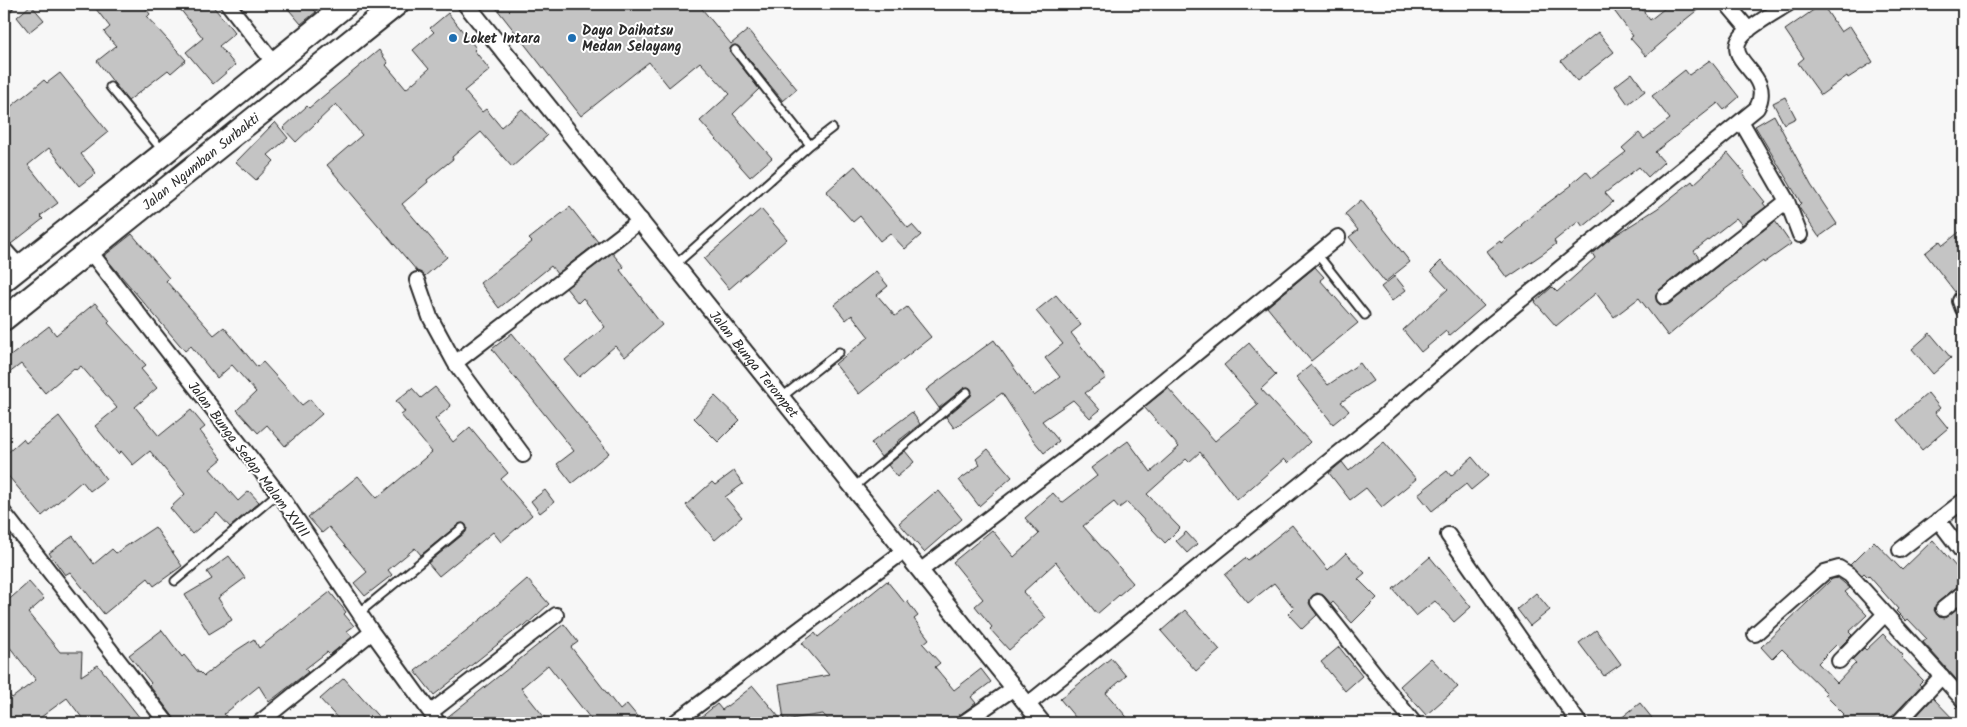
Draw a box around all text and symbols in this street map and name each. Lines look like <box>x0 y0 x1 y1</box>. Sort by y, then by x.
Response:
place label: Daya Daihatsu Medan Selayang <box>582 20 682 58</box>
place label: Loket Intara <box>463 28 540 50</box>
marker: Loket Intara <box>447 32 459 44</box>
marker: Daya Daihatsu Medan Selayang <box>566 32 578 44</box>
street label: Jalan Ngumban Surbakti <box>138 108 265 216</box>
street label: Jalan Bunga Terompet <box>703 306 804 423</box>
street label: Jalan Bunga Sedap Malam XVIII <box>182 377 315 543</box>

